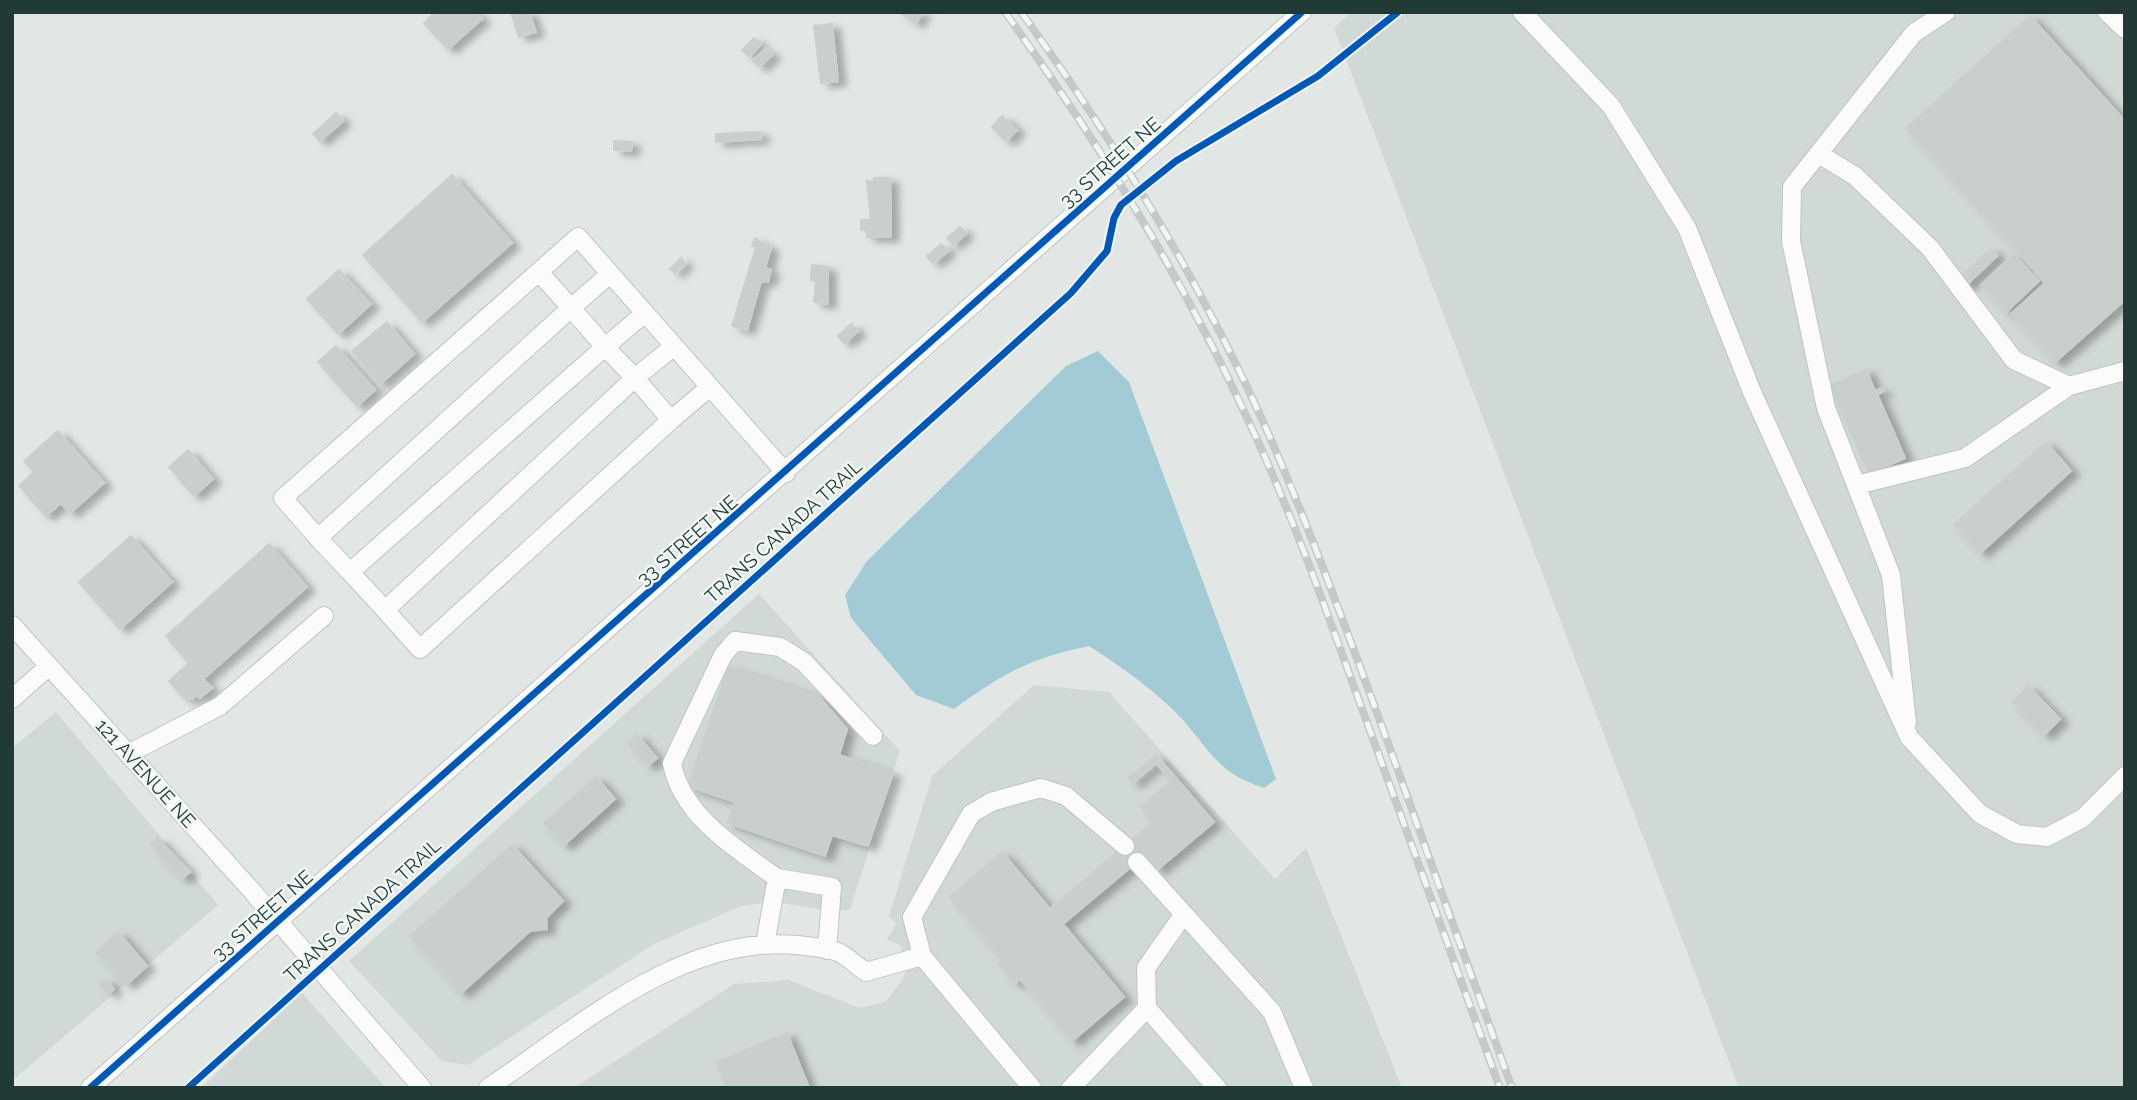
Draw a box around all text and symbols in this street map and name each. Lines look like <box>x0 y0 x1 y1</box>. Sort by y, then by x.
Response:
street label: 33 STREET NE <box>1055 112 1165 212</box>
street label: TRANS CANADA TRAIL <box>700 455 866 607</box>
street label: 33 STREET NE <box>632 490 742 590</box>
street label: 121 AVENUE NE <box>92 714 200 832</box>
street label: TRANS CANADA TRAIL <box>279 834 445 986</box>
street label: 33 STREET NE <box>207 865 317 965</box>

